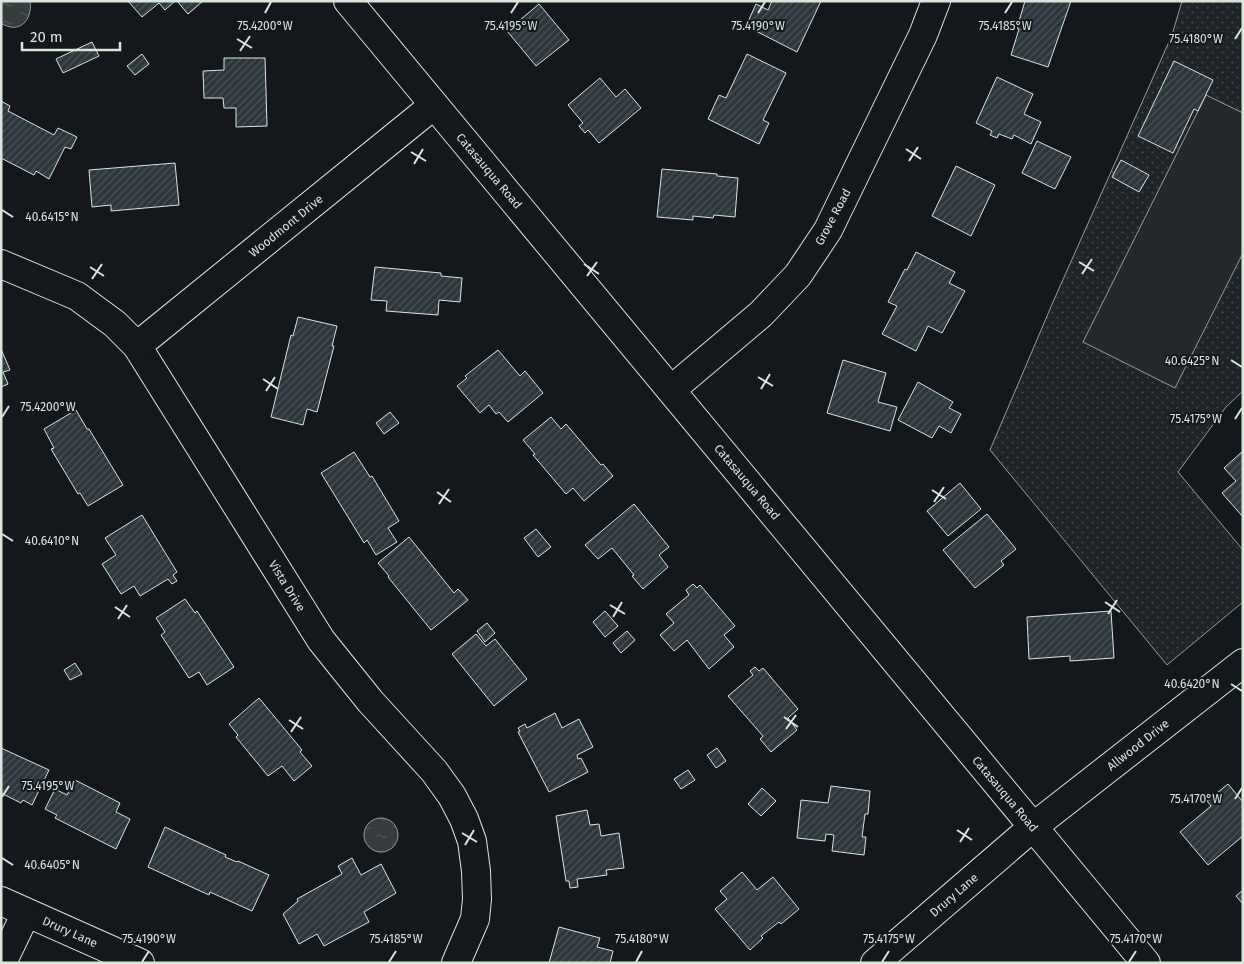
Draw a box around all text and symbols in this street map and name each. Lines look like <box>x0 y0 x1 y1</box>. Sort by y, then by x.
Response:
text: 75.4200°W <box>237 19 293 33</box>
text: 75.4195°W <box>485 19 538 33</box>
text: 75.4190°W <box>731 19 785 33</box>
text: 75.4185°W <box>978 19 1032 33</box>
scale bar <box>22 20 120 52</box>
text: 20 m <box>30 28 63 46</box>
text: 75.4180°W <box>1169 32 1223 46</box>
street label: Catasauqua Road <box>453 130 525 212</box>
street label: Grove Road <box>812 186 854 248</box>
street label: Woodmont Drive <box>246 192 326 260</box>
text: 40.6415°N <box>25 210 79 224</box>
text: 40.6425°N <box>1165 354 1219 368</box>
text: 75.4200°W <box>20 400 76 414</box>
text: 75.4175°W <box>1170 412 1222 426</box>
street label: Catasauqua Road <box>711 441 783 523</box>
text: 40.6410°N <box>25 534 79 548</box>
street label: Vista Drive <box>266 558 308 614</box>
text: 40.6420°N <box>1164 677 1220 691</box>
street label: Allwood Drive <box>1104 716 1172 774</box>
street label: Catasauqua Road <box>969 753 1041 835</box>
text: 75.4195°W <box>22 779 75 793</box>
text: 75.4170°W <box>1170 792 1222 806</box>
text: 40.6405°N <box>24 858 80 872</box>
street label: Drury Lane <box>927 870 981 920</box>
street label: Drury Lane <box>40 914 100 950</box>
text: 75.4190°W <box>122 932 176 946</box>
text: 75.4185°W <box>369 932 423 946</box>
text: 75.4180°W <box>615 932 669 946</box>
text: 75.4175°W <box>863 932 915 946</box>
text: 75.4170°W <box>1110 932 1162 946</box>

